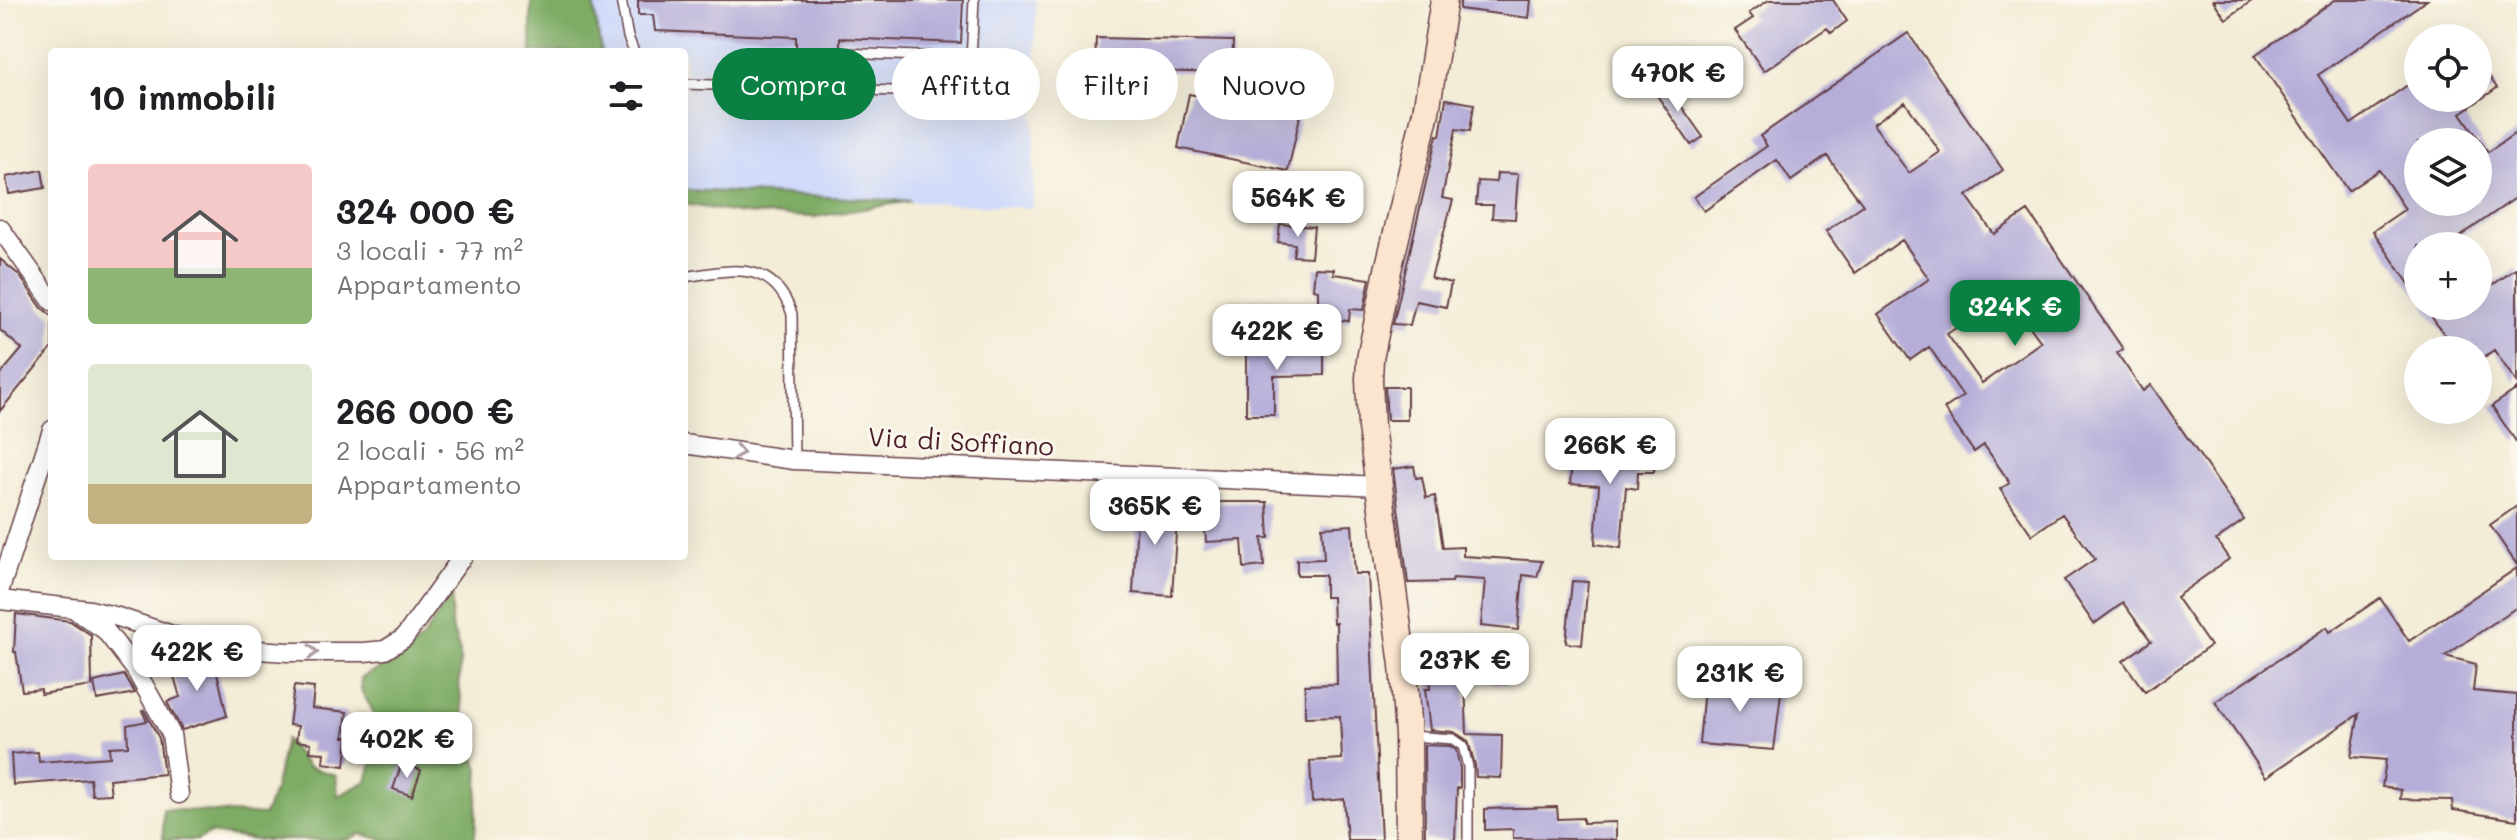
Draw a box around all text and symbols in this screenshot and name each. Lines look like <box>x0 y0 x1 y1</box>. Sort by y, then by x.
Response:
map controls <box>2404 24 2492 424</box>
button: locate <box>2404 24 2492 112</box>
pin: 470K € <box>1613 46 1743 114</box>
chip: Compra <box>712 48 876 120</box>
chip: Affitta <box>892 48 1040 120</box>
chip: Filtri <box>1056 48 1178 120</box>
chip: Nuovo <box>1194 48 1334 120</box>
text: 470K € <box>1630 55 1726 89</box>
text: 10 immobili <box>88 74 277 119</box>
icon: filters <box>604 74 648 118</box>
button: layers <box>2404 128 2492 216</box>
pin: 564K € <box>1233 171 1363 239</box>
text: 564K € <box>1251 180 1345 214</box>
text: 324 000 € <box>336 188 515 233</box>
icon: home <box>152 196 248 292</box>
button: + <box>2404 232 2492 320</box>
text: 3 locali · 77 m² <box>336 233 523 267</box>
text: Appartamento <box>336 267 521 301</box>
pin: 324K € <box>1950 280 2080 348</box>
text: 324K € <box>1968 289 2062 323</box>
pin: 422K € <box>1212 304 1342 372</box>
text: 422K € <box>1230 313 1324 347</box>
button: − <box>2404 336 2492 424</box>
text: 266 000 € <box>336 388 514 433</box>
icon: home <box>152 396 248 492</box>
pin: 266K € <box>1545 418 1675 486</box>
street label: Via di Soffiano <box>867 419 1055 463</box>
text: 266K € <box>1563 427 1657 461</box>
text: 2 locali · 56 m² <box>336 433 524 467</box>
one-way arrow <box>732 443 746 460</box>
text: Appartamento <box>336 467 521 501</box>
pin: 365K € <box>1090 479 1220 547</box>
text: 365K € <box>1108 488 1202 522</box>
pin: 422K € <box>132 625 262 693</box>
pin: 237K € <box>1400 633 1530 701</box>
text: 422K € <box>150 634 244 668</box>
text: 237K € <box>1419 642 1511 676</box>
one-way arrow <box>307 643 320 661</box>
pin: 231K € <box>1675 646 1805 714</box>
text: 231K € <box>1695 655 1785 689</box>
pin: 402K € <box>342 712 472 780</box>
text: 402K € <box>359 721 455 755</box>

